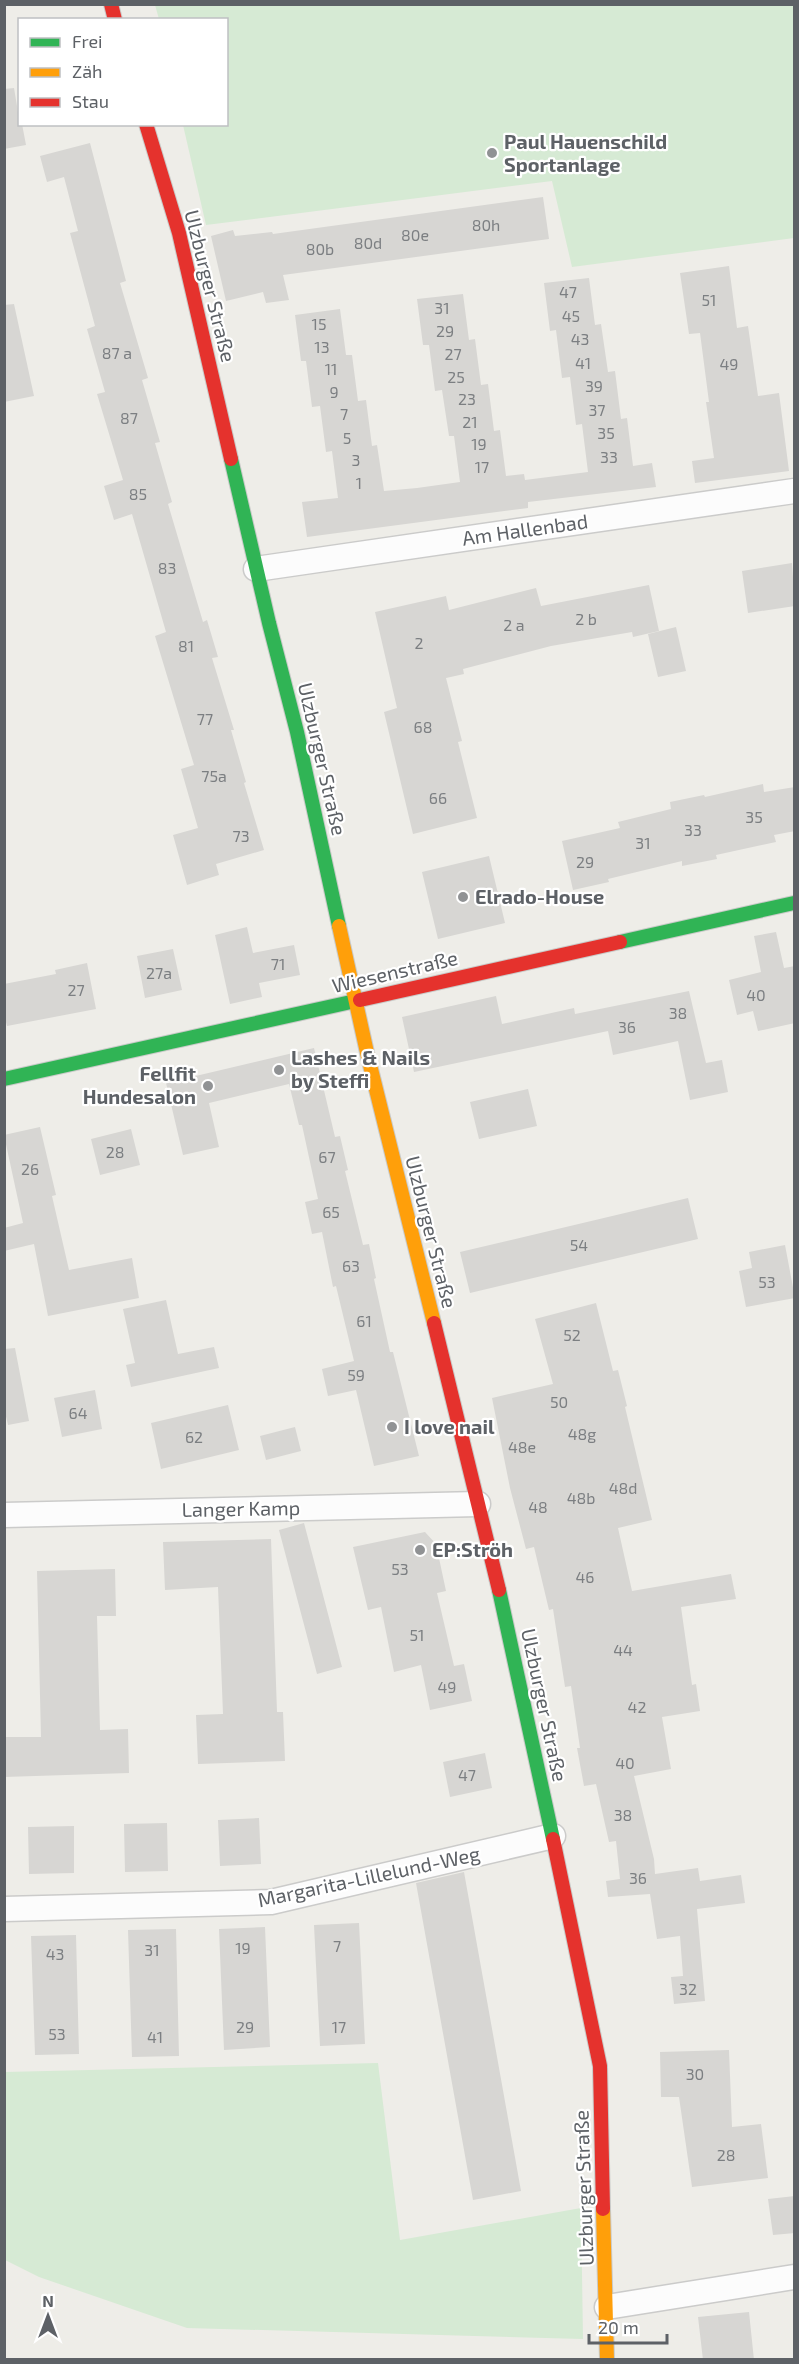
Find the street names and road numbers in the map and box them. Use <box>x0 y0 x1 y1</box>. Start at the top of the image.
street label: Ulzburger Straße <box>180 207 241 364</box>
street label: Am Hallenbad <box>460 508 589 550</box>
street label: Ulzburger Straße <box>294 680 352 837</box>
street label: Wiesenstraße <box>330 945 460 997</box>
street label: Ulzburger Straße <box>401 1153 462 1310</box>
street label: Langer Kamp <box>181 1495 301 1521</box>
street label: Ulzburger Straße <box>517 1626 573 1784</box>
street label: Margarita-Lillelund-Weg <box>255 1841 482 1911</box>
street label: Ulzburger Straße <box>568 2110 598 2266</box>

